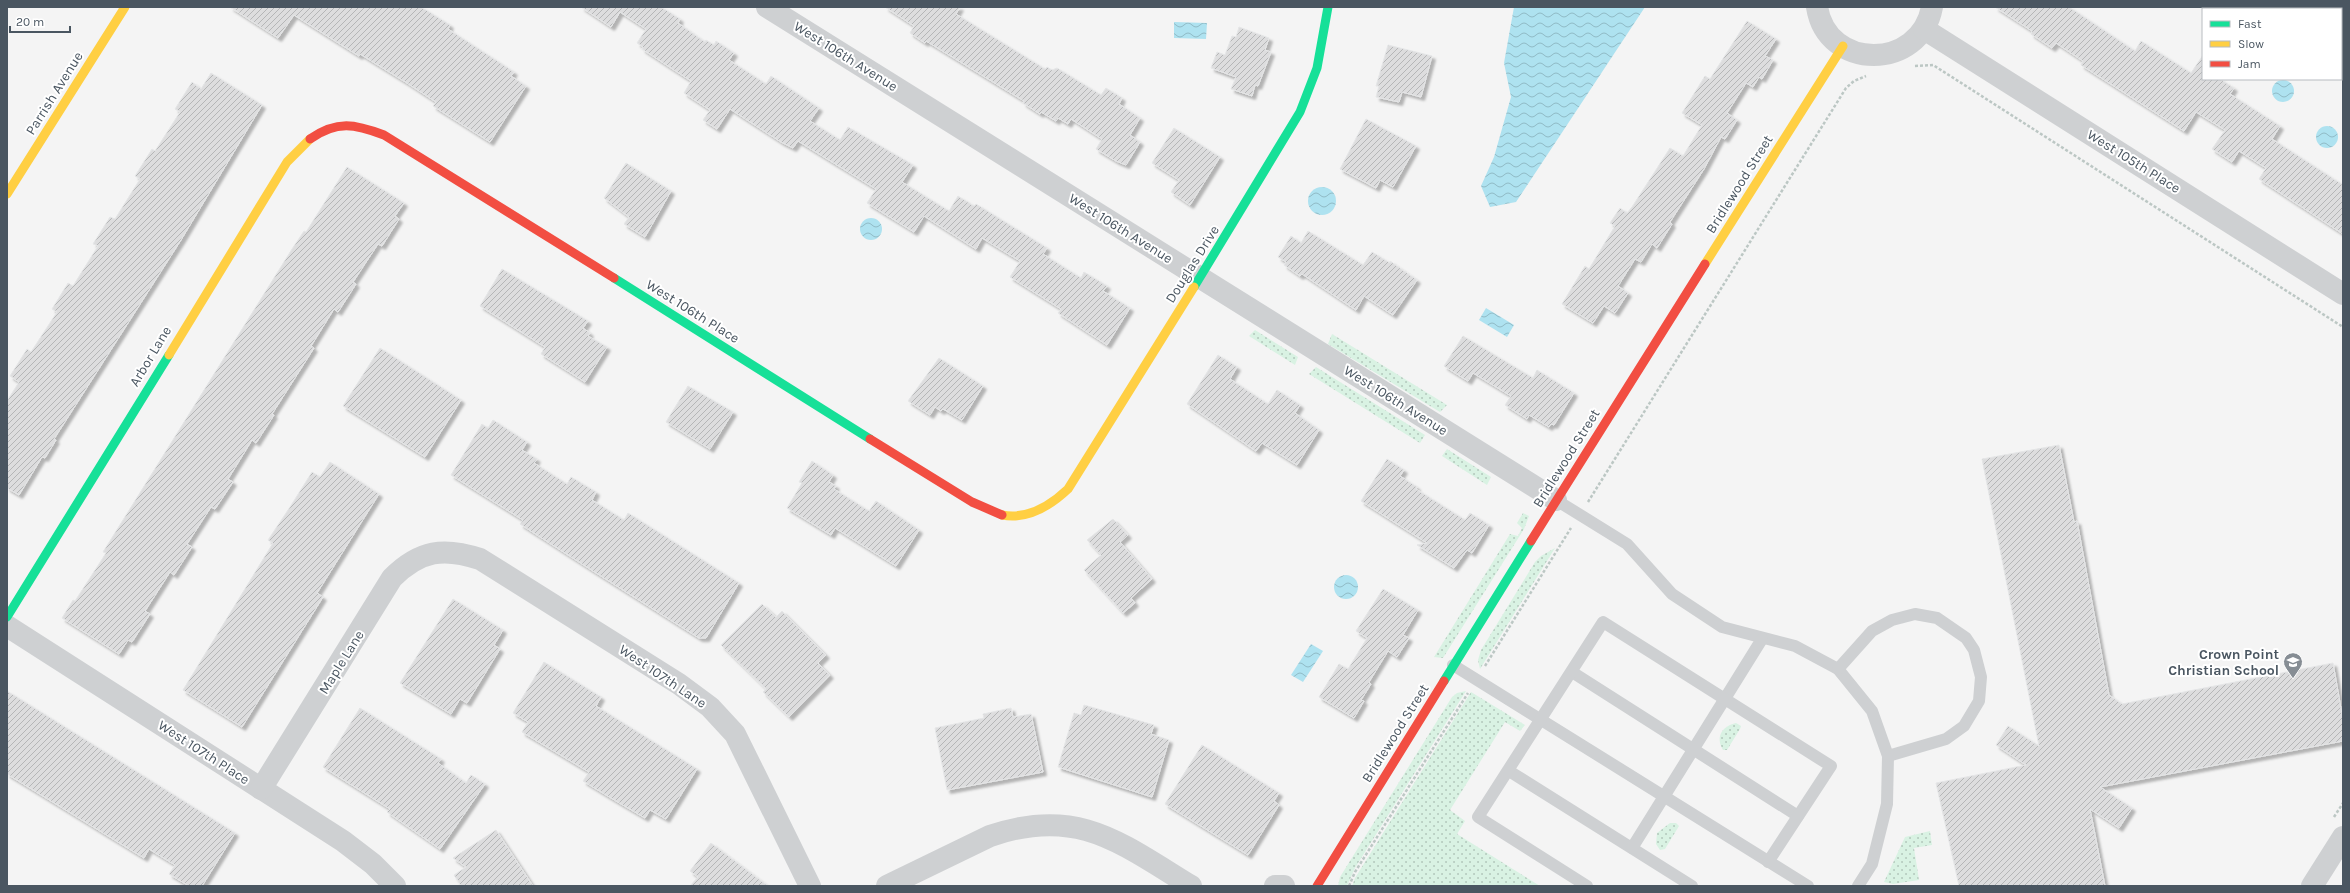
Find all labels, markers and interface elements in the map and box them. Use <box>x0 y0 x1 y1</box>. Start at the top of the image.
scale bar <box>10 8 70 34</box>
legend <box>2202 8 2342 80</box>
text: 20 m <box>16 15 44 29</box>
text: Fast <box>2238 17 2262 31</box>
street label: West 106th Avenue <box>791 18 901 95</box>
text: Slow <box>2238 37 2264 51</box>
street label: Parrish Avenue <box>22 48 87 138</box>
text: Jam <box>2238 57 2261 71</box>
street label: West 105th Place <box>2084 126 2184 197</box>
street label: Bridlewood Street <box>1702 132 1777 237</box>
street label: West 106th Avenue <box>1066 190 1176 267</box>
street label: Douglas Drive <box>1162 222 1223 306</box>
street label: West 106th Place <box>643 276 743 347</box>
street label: Arbor Lane <box>126 323 175 389</box>
street label: West 106th Avenue <box>1341 362 1451 439</box>
street label: Bridlewood Street <box>1529 406 1604 511</box>
street label: Maple Lane <box>315 627 368 697</box>
street label: West 107th Lane <box>616 641 710 712</box>
place label: Crown Point Christian School <box>2168 646 2279 679</box>
school or university icon: Crown Point Christian School <box>2282 651 2304 679</box>
street label: Bridlewood Street <box>1358 681 1433 786</box>
street label: West 107th Place <box>155 717 253 788</box>

